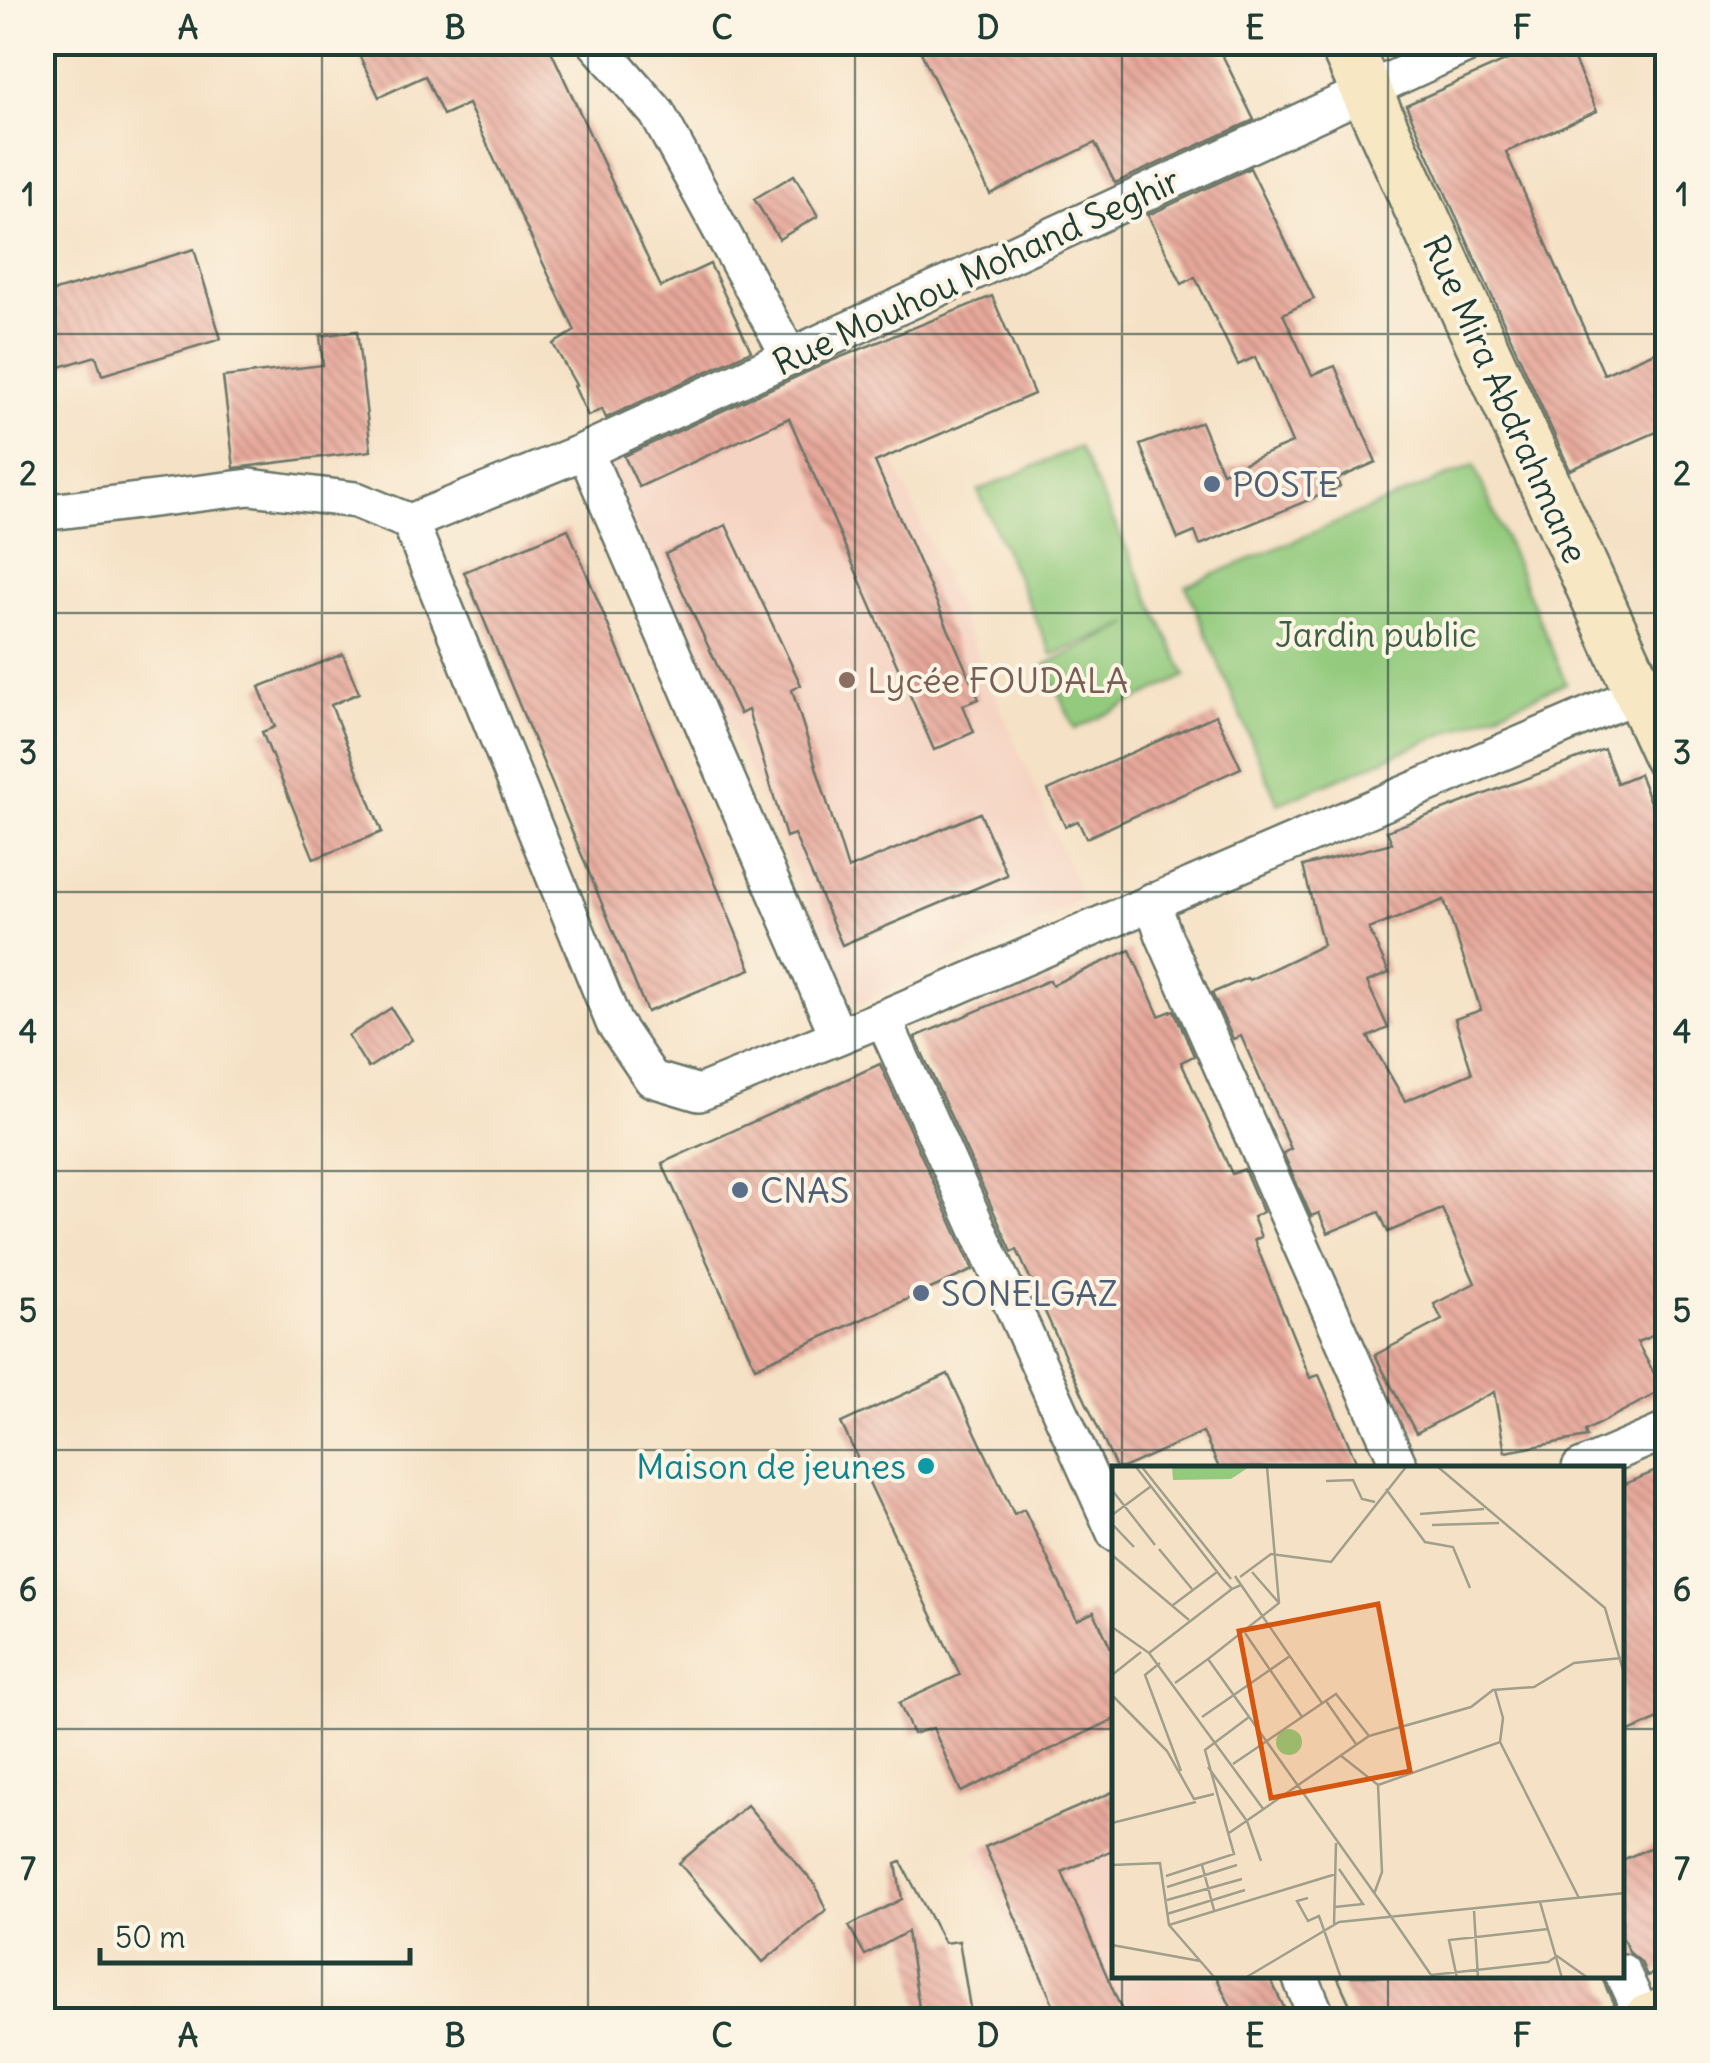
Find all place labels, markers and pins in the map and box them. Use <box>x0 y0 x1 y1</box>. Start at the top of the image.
place label: POSTE <box>1232 462 1338 506</box>
marker: POSTE <box>1201 473 1223 495</box>
place label: Lycée FOUDALA <box>867 658 1128 702</box>
marker: Lycée FOUDALA <box>836 669 858 691</box>
place label: CNAS <box>760 1168 849 1212</box>
marker: CNAS <box>729 1179 751 1201</box>
place label: SONELGAZ <box>941 1271 1118 1315</box>
marker: SONELGAZ <box>910 1282 932 1304</box>
place label: Maison de jeunes <box>636 1444 906 1488</box>
marker: Maison de jeunes <box>915 1455 937 1477</box>

